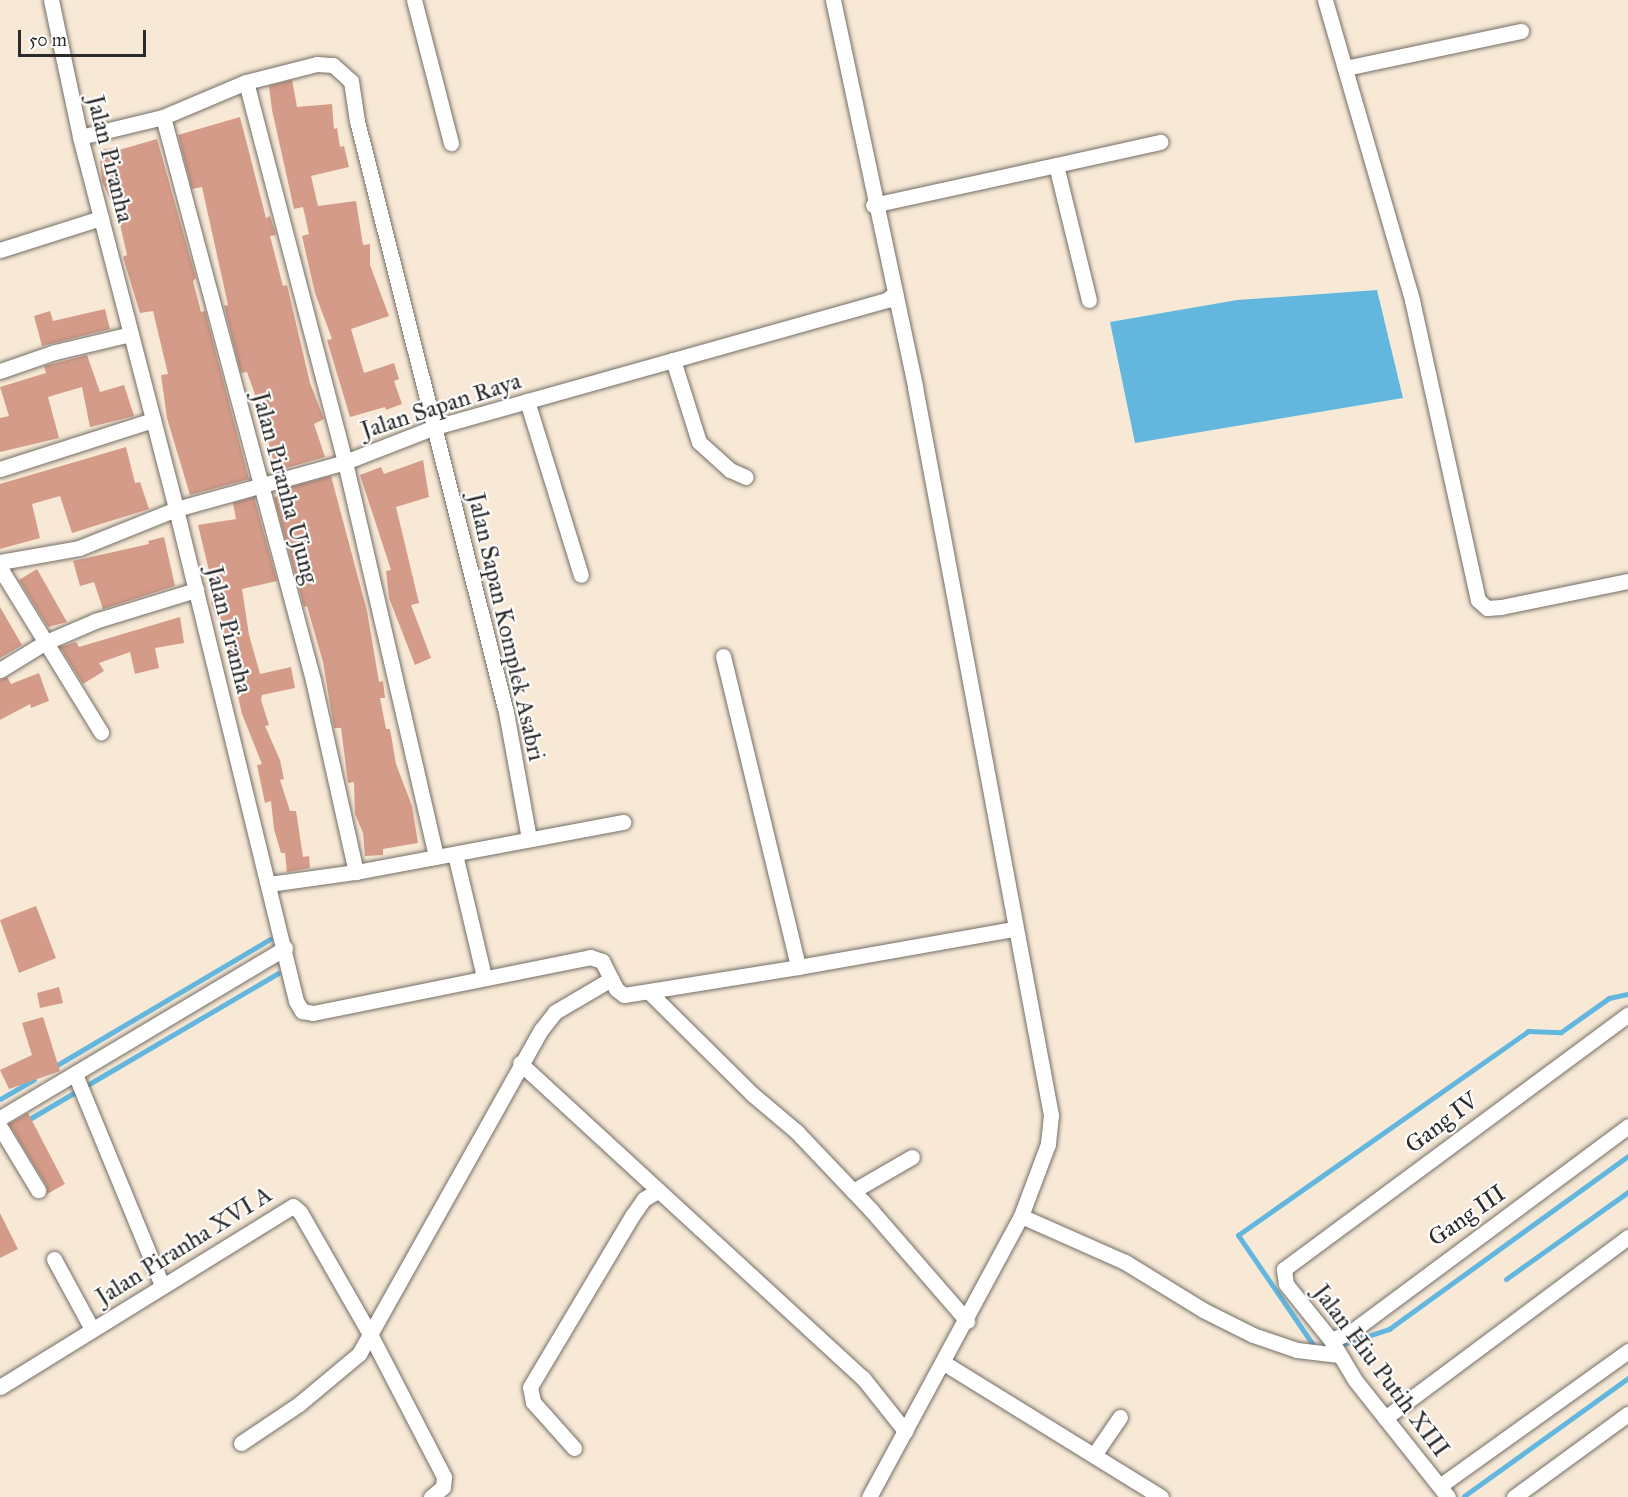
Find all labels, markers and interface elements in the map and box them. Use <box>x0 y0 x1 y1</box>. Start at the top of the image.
scale bar <box>21 18 148 56</box>
text: 50 m <box>29 29 67 51</box>
street label: Jalan Piranha <box>80 92 140 226</box>
street label: Jalan Sapan Raya <box>357 367 525 445</box>
street label: Jalan Piranha Ujung <box>246 389 324 587</box>
street label: Jalan Sapan Komplek Asabri <box>461 490 551 764</box>
street label: Jalan Piranha <box>199 563 259 697</box>
street label: Gang IV <box>1400 1086 1484 1160</box>
street label: Gang III <box>1423 1179 1511 1253</box>
street label: Jalan Piranha XVI A <box>91 1180 277 1312</box>
street label: Jalan Hiu Putih XIII <box>1307 1279 1455 1463</box>

